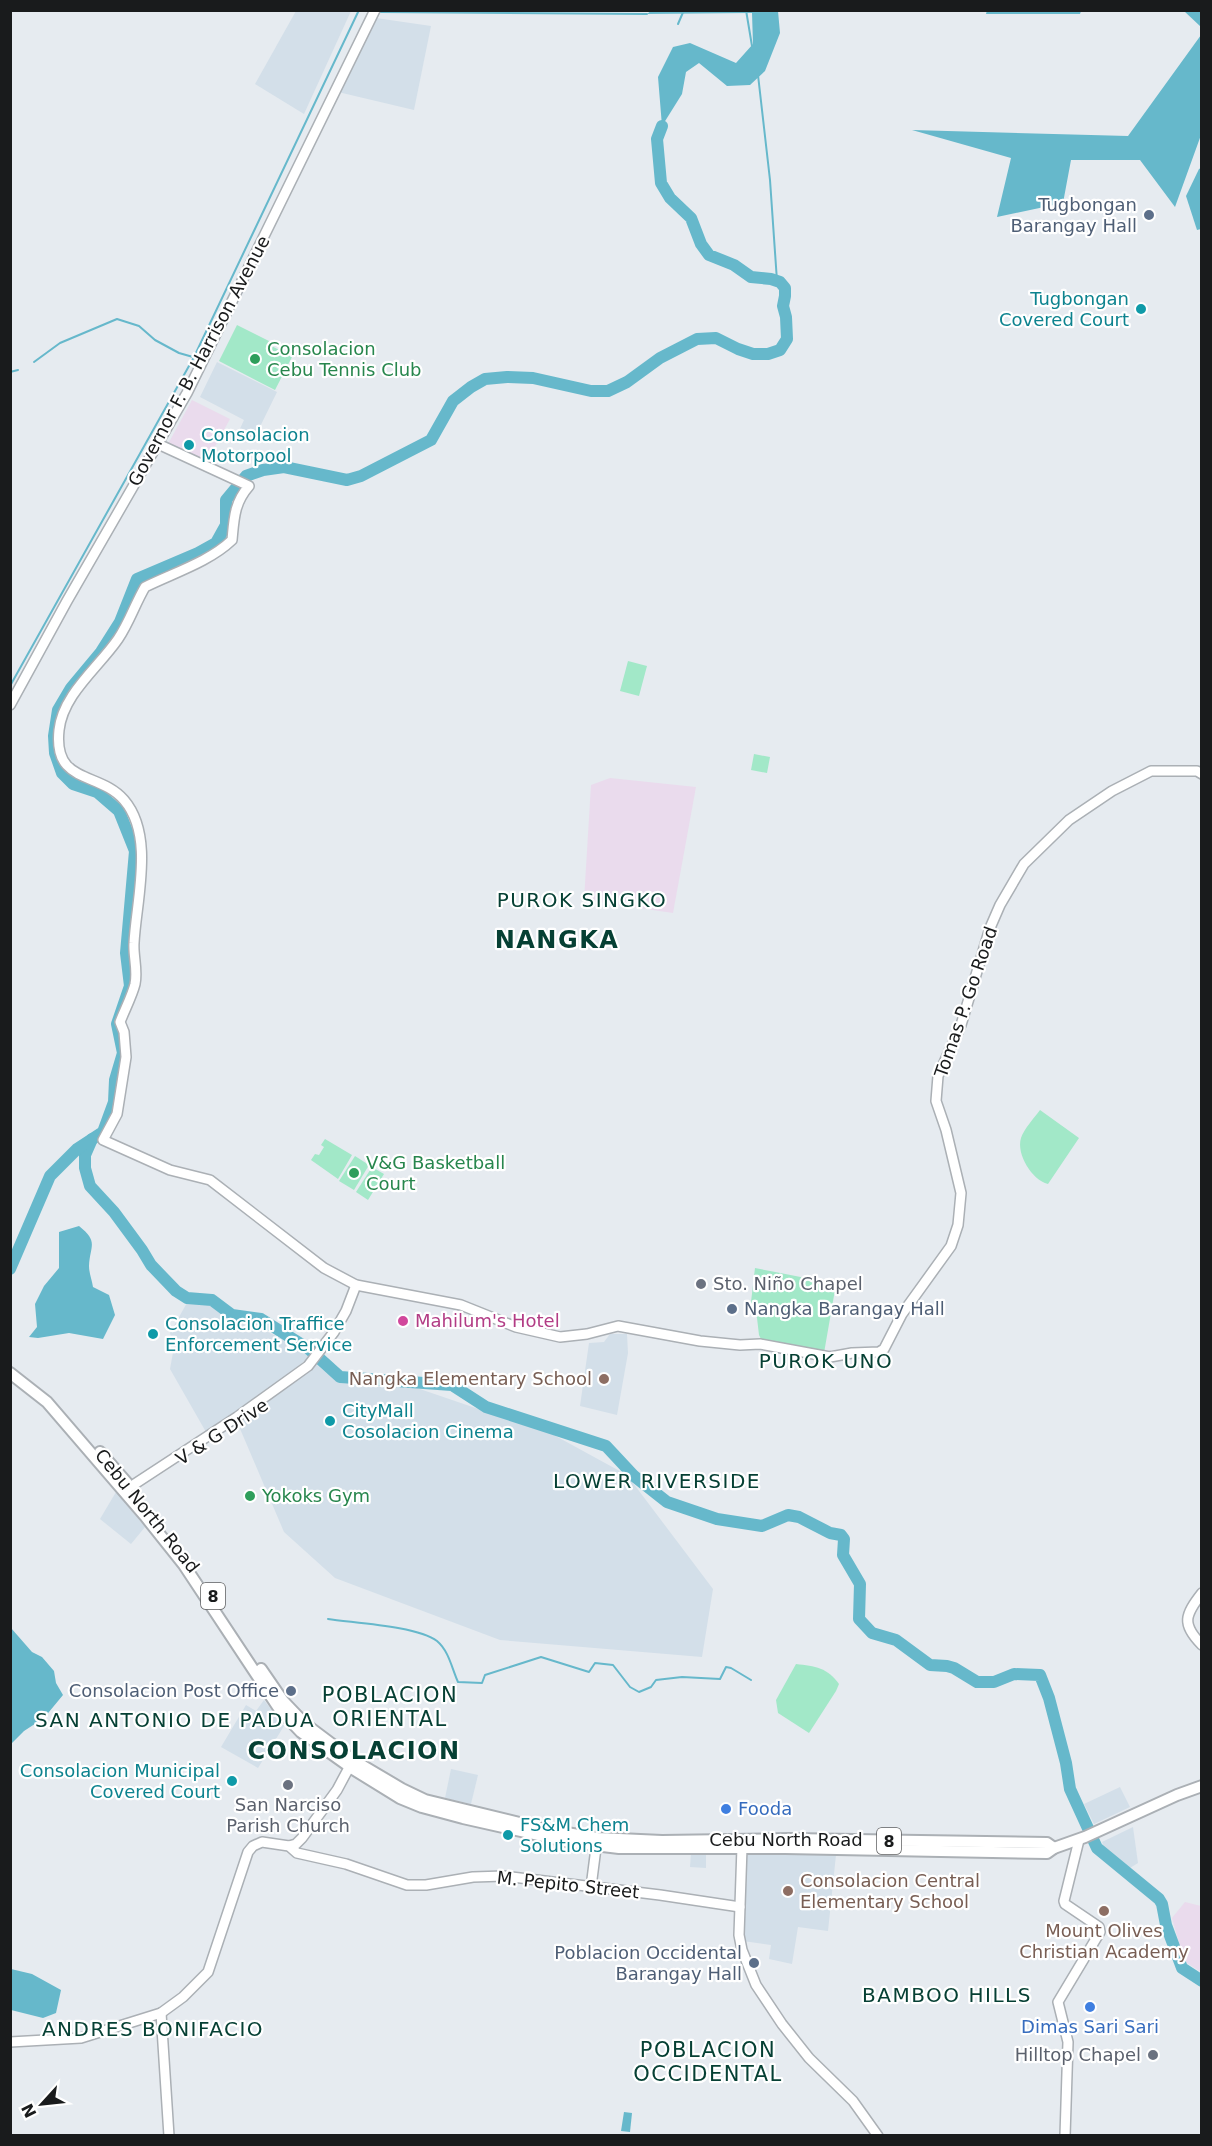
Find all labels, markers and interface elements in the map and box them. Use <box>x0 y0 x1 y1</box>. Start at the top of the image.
place label: Tugbongan Barangay Hall <box>1010 194 1137 236</box>
marker: Tugbongan Barangay Hall <box>1142 208 1156 222</box>
street label: Governor F. B. Harrison Avenue <box>123 232 274 490</box>
place label: Tugbongan Covered Court <box>999 288 1129 330</box>
marker: Tugbongan Covered Court <box>1134 302 1148 316</box>
place label: Consolacion Cebu Tennis Club <box>267 338 422 380</box>
marker: Consolacion Cebu Tennis Club <box>248 352 262 366</box>
place label: Consolacion Motorpool <box>201 424 310 466</box>
marker: Consolacion Motorpool <box>182 438 196 452</box>
district label: PUROK SINGKO <box>497 888 667 912</box>
street label: Tomas P. Go Road <box>930 924 1001 1081</box>
district label: NANGKA <box>495 926 619 954</box>
place label: V&G Basketball Court <box>366 1152 505 1194</box>
marker: V&G Basketball Court <box>347 1166 361 1180</box>
place label: Sto. Niño Chapel <box>713 1273 863 1294</box>
marker: Sto. Niño Chapel <box>694 1277 708 1291</box>
place label: Nangka Barangay Hall <box>744 1298 945 1319</box>
marker: Nangka Barangay Hall <box>725 1302 739 1316</box>
place label: Mahilum's Hotel <box>415 1310 560 1331</box>
place label: Consolacion Traffice Enforcement Service <box>165 1313 352 1355</box>
marker: Mahilum's Hotel <box>396 1314 410 1328</box>
marker: Consolacion Traffice Enforcement Service <box>146 1327 160 1341</box>
district label: PUROK UNO <box>759 1349 893 1373</box>
place label: Nangka Elementary School <box>349 1368 592 1389</box>
marker: Nangka Elementary School <box>597 1372 611 1386</box>
street label: V & G Drive <box>172 1394 272 1469</box>
place label: CityMall Cosolacion Cinema <box>342 1400 514 1442</box>
marker: CityMall Cosolacion Cinema <box>323 1414 337 1428</box>
street label: Cebu North Road <box>91 1444 204 1577</box>
district label: LOWER RIVERSIDE <box>553 1469 761 1493</box>
place label: Yokoks Gym <box>261 1485 370 1506</box>
marker: Yokoks Gym <box>243 1489 257 1503</box>
road number: 8 <box>201 1583 225 1609</box>
place label: Consolacion Post Office <box>69 1680 279 1701</box>
district label: POBLACION ORIENTAL <box>322 1683 458 1731</box>
marker: Consolacion Post Office <box>284 1684 298 1698</box>
district label: SAN ANTONIO DE PADUA <box>35 1708 315 1732</box>
district label: CONSOLACION <box>247 1737 461 1765</box>
place label: Consolacion Municipal Covered Court <box>20 1760 220 1802</box>
marker: Consolacion Municipal Covered Court <box>225 1774 239 1788</box>
marker: San Narciso Parish Church <box>281 1778 295 1792</box>
place label: San Narciso Parish Church <box>226 1794 350 1836</box>
place label: Fooda <box>738 1798 792 1819</box>
marker: Fooda <box>719 1802 733 1816</box>
place label: FS&M Chem Solutions <box>520 1814 629 1856</box>
marker: FS&M Chem Solutions <box>501 1828 515 1842</box>
road number: 8 <box>877 1828 901 1854</box>
street label: Cebu North Road <box>709 1829 863 1850</box>
street label: M. Pepito Street <box>496 1867 640 1902</box>
place label: Consolacion Central Elementary School <box>800 1870 980 1912</box>
marker: Consolacion Central Elementary School <box>781 1884 795 1898</box>
marker: Mount Olives Christian Academy <box>1097 1904 1111 1918</box>
place label: Mount Olives Christian Academy <box>1019 1920 1189 1962</box>
place label: Poblacion Occidental Barangay Hall <box>554 1942 742 1984</box>
marker: Poblacion Occidental Barangay Hall <box>747 1956 761 1970</box>
district label: BAMBOO HILLS <box>862 1983 1032 2007</box>
marker: Dimas Sari Sari <box>1083 2000 1097 2014</box>
place label: Dimas Sari Sari <box>1021 2016 1159 2037</box>
district label: ANDRES BONIFACIO <box>42 2017 264 2041</box>
district label: POBLACION OCCIDENTAL <box>633 2038 783 2086</box>
place label: Hilltop Chapel <box>1015 2044 1141 2065</box>
marker: Hilltop Chapel <box>1146 2048 1160 2062</box>
north arrow <box>12 2074 72 2134</box>
text: N <box>18 2100 41 2121</box>

